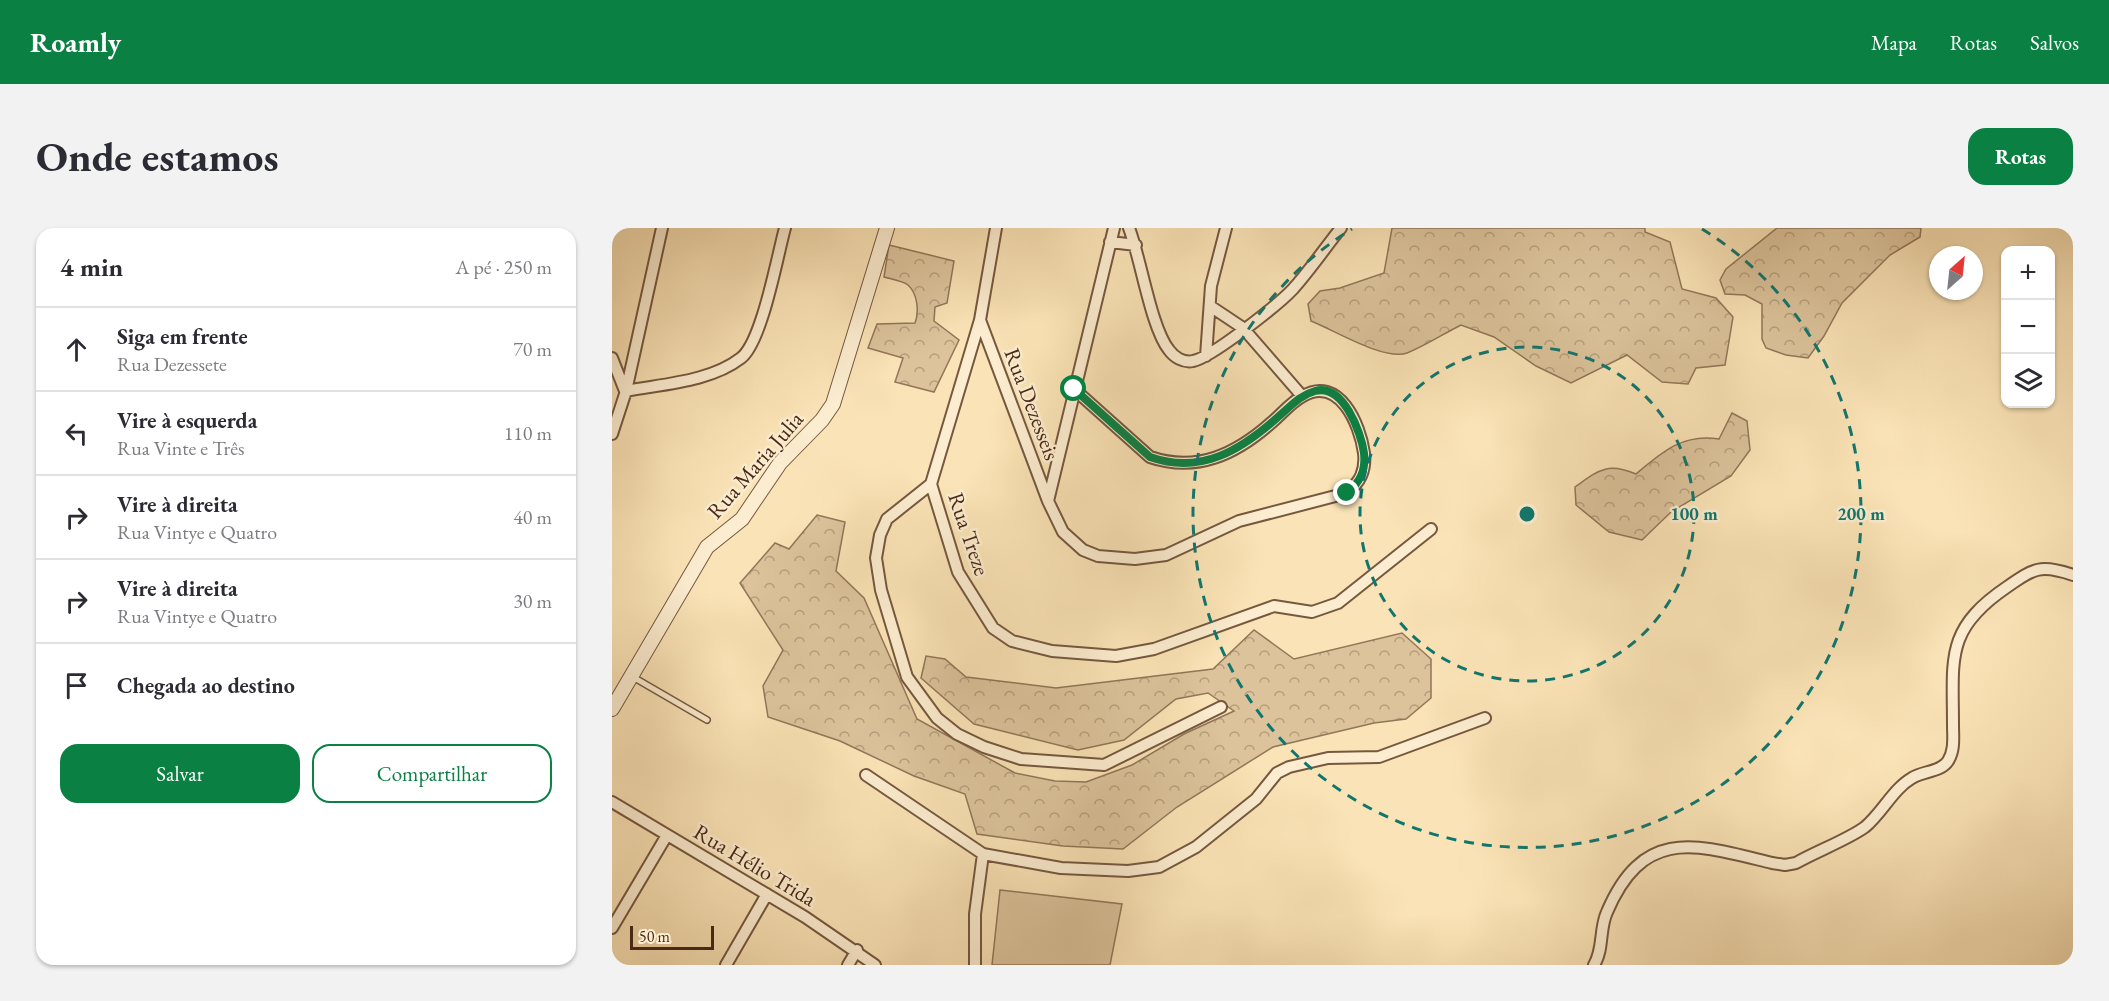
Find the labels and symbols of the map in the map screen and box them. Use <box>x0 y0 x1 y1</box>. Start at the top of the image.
north arrow <box>1929 246 1983 300</box>
street label: Rua Dezesseis <box>997 344 1067 464</box>
route start <box>1060 375 1086 401</box>
street label: Rua Maria Julia <box>700 405 810 525</box>
route end <box>1333 479 1359 505</box>
street label: Rua Treze <box>941 489 997 580</box>
text: 100 m <box>1670 502 1718 525</box>
text: 200 m <box>1837 502 1885 525</box>
centre of rings <box>1517 504 1537 524</box>
street label: Rua Hélio Trida <box>688 817 822 913</box>
scale bar <box>630 923 714 950</box>

